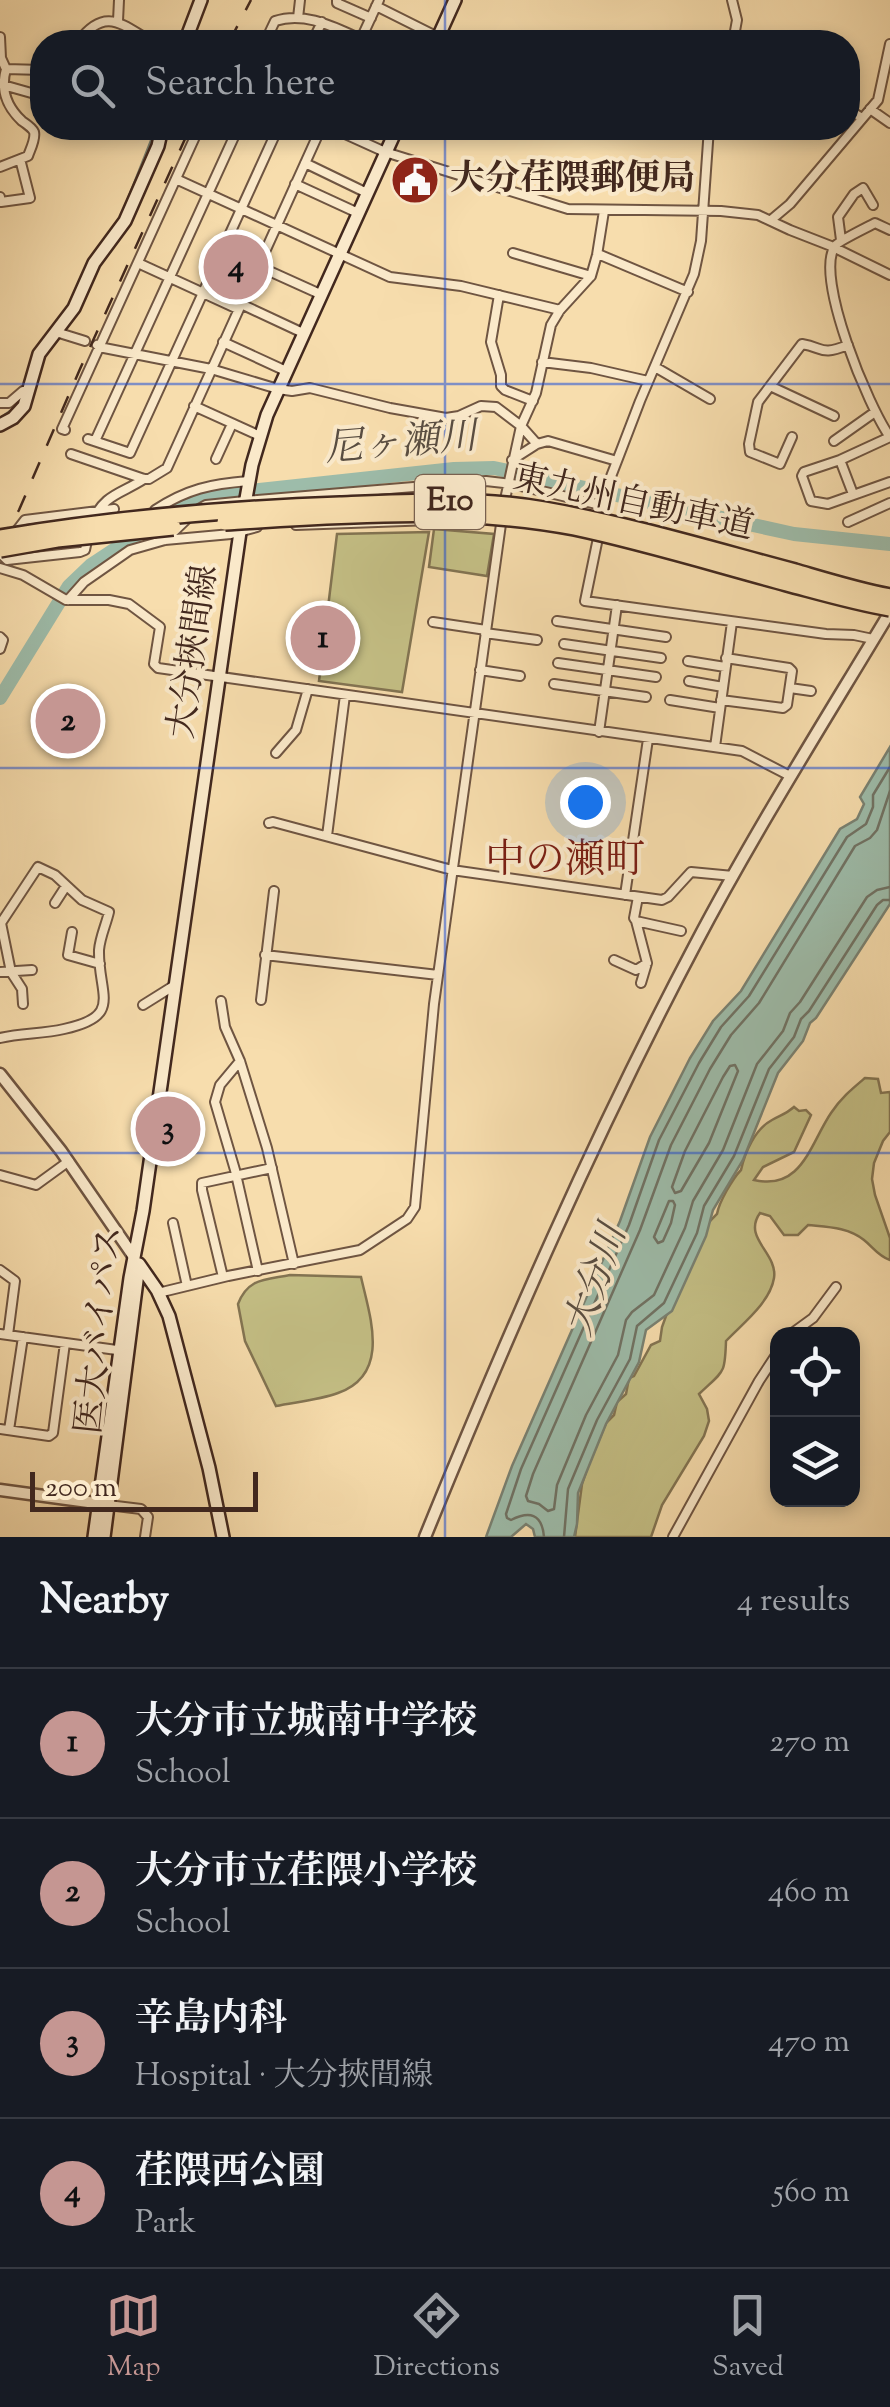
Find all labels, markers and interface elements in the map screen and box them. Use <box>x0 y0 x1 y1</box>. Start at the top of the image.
search box <box>30 30 860 140</box>
icon: search <box>65 58 120 113</box>
text: Search here <box>145 58 336 112</box>
public building icon: 大分荏隈郵便局 <box>389 154 441 206</box>
place label: 大分荏隈郵便局 <box>450 155 695 206</box>
pin: 4 <box>204 230 268 304</box>
water label: 尼ヶ瀬川 <box>323 411 483 479</box>
street label: 東九州自動車道 <box>508 454 758 554</box>
road number: E10 <box>415 475 485 529</box>
street label: 大分挾間線 <box>158 562 232 742</box>
pin: 1 <box>290 600 356 676</box>
pin: 2 <box>36 684 100 758</box>
your location <box>560 777 611 828</box>
district label: 中の瀬町 <box>485 834 645 891</box>
pin: 3 <box>136 1092 200 1166</box>
water label: 大分川 <box>554 1215 643 1344</box>
street label: 医大バイパス <box>65 1223 137 1437</box>
map controls <box>770 1327 860 1507</box>
button: locate <box>770 1327 860 1417</box>
button: layers <box>770 1417 860 1507</box>
scale bar <box>30 1467 258 1512</box>
text: 200 m <box>45 1469 117 1509</box>
text: Nearby <box>40 1572 169 1632</box>
text: 4 results <box>737 1579 850 1625</box>
text: 大分市立城南中学校 <box>135 1697 477 1751</box>
text: 1 <box>67 1720 78 1766</box>
text: 270 m <box>769 1720 850 1766</box>
text: School <box>135 1751 231 1797</box>
text: 大分市立荏隈小学校 <box>135 1847 477 1901</box>
text: 2 <box>65 1870 80 1916</box>
text: 460 m <box>768 1870 850 1916</box>
text: School <box>135 1901 231 1947</box>
text: 辛島内科 <box>135 1994 287 2048</box>
text: 3 <box>66 2020 79 2066</box>
text: 470 m <box>768 2020 850 2066</box>
text: Hospital · 大分挾間線 <box>135 2054 433 2100</box>
text: 荏隈西公園 <box>135 2147 325 2201</box>
text: 4 <box>64 2170 81 2216</box>
text: 560 m <box>773 2170 850 2216</box>
text: Park <box>135 2201 196 2247</box>
tab: Map <box>106 2288 161 2388</box>
tab: Directions <box>373 2288 500 2388</box>
tab: Saved <box>712 2288 784 2388</box>

